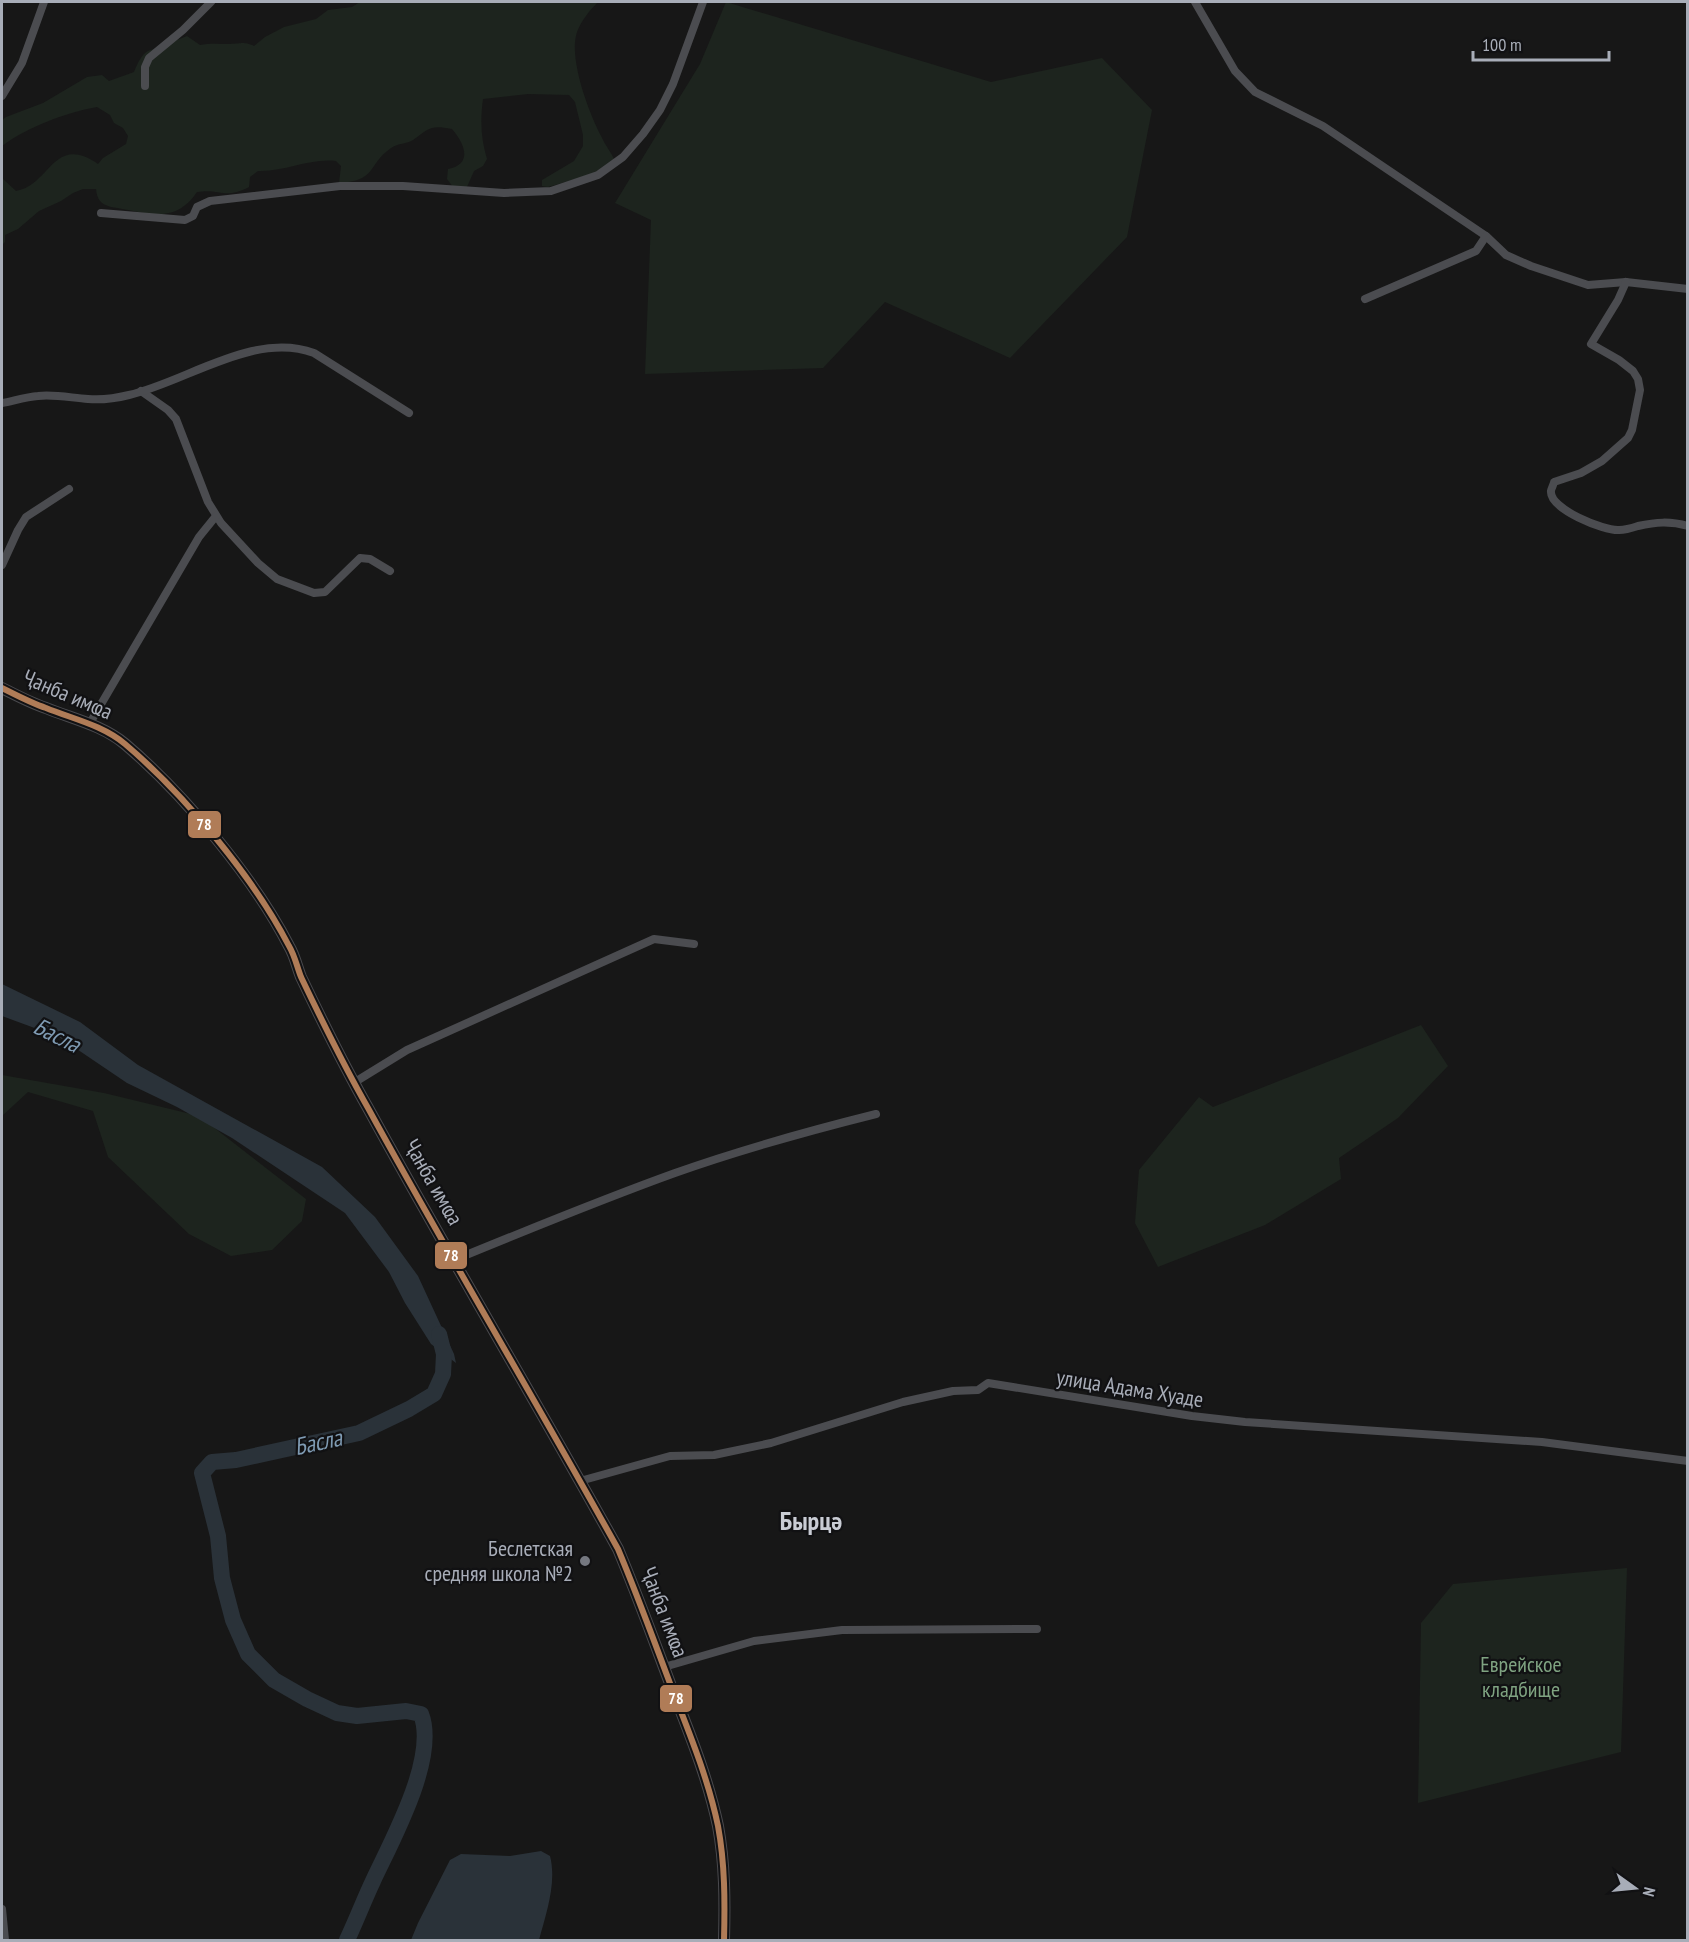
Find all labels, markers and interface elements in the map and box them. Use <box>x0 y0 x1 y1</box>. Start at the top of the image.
scale bar <box>1473 24 1610 62</box>
text: 100 m <box>1482 33 1522 56</box>
street label: Ҷанба имҩа <box>19 663 117 725</box>
line badge: 78 <box>187 810 222 839</box>
text: 78 <box>196 814 212 834</box>
water label: Басла <box>29 1011 87 1060</box>
street label: Ҷанба имҩа <box>398 1134 470 1230</box>
line badge: 78 <box>434 1241 468 1270</box>
text: 78 <box>443 1245 459 1265</box>
street label: улица Адама Хуаде <box>1055 1363 1205 1413</box>
water label: Басла <box>291 1422 346 1462</box>
district label: Бырцә <box>780 1504 842 1537</box>
place label: Беслетская средняя школа №2 <box>425 1534 573 1587</box>
marker: Беслетская средняя школа №2 <box>578 1554 592 1568</box>
street label: Ҷанба имҩа <box>635 1563 695 1661</box>
park label: Еврейское кладбище <box>1480 1650 1562 1703</box>
line badge: 78 <box>659 1684 693 1713</box>
text: 78 <box>668 1688 684 1708</box>
north arrow <box>1605 1858 1665 1918</box>
text: N <box>1639 1885 1660 1899</box>

